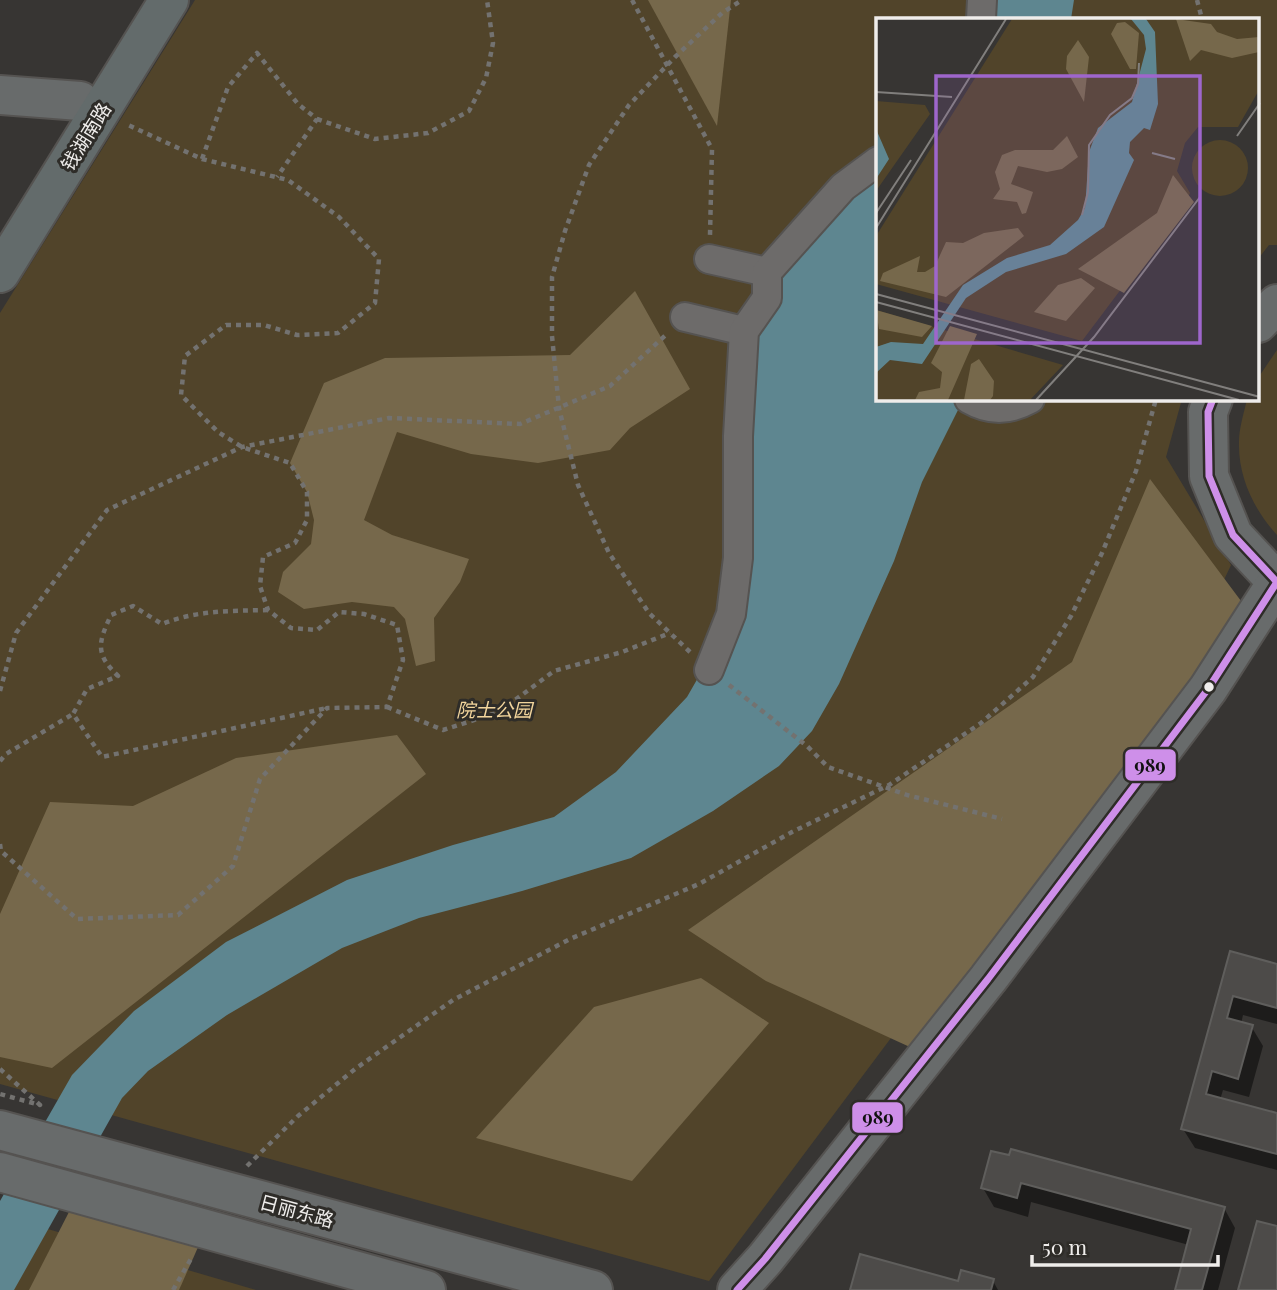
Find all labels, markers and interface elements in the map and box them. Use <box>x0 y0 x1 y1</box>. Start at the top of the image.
inset map <box>876 18 1260 401</box>
street label: 钱湖南路 <box>54 97 116 175</box>
unlabelled marker <box>1202 680 1216 694</box>
park label: 院士公园 <box>456 696 535 722</box>
line badge: 989 <box>1124 748 1177 782</box>
text: 989 <box>1134 751 1166 777</box>
line badge: 989 <box>851 1101 904 1134</box>
text: 989 <box>862 1103 894 1129</box>
street label: 日丽东路 <box>257 1188 337 1232</box>
scale bar <box>1032 1224 1218 1268</box>
text: 50 m <box>1042 1232 1088 1260</box>

